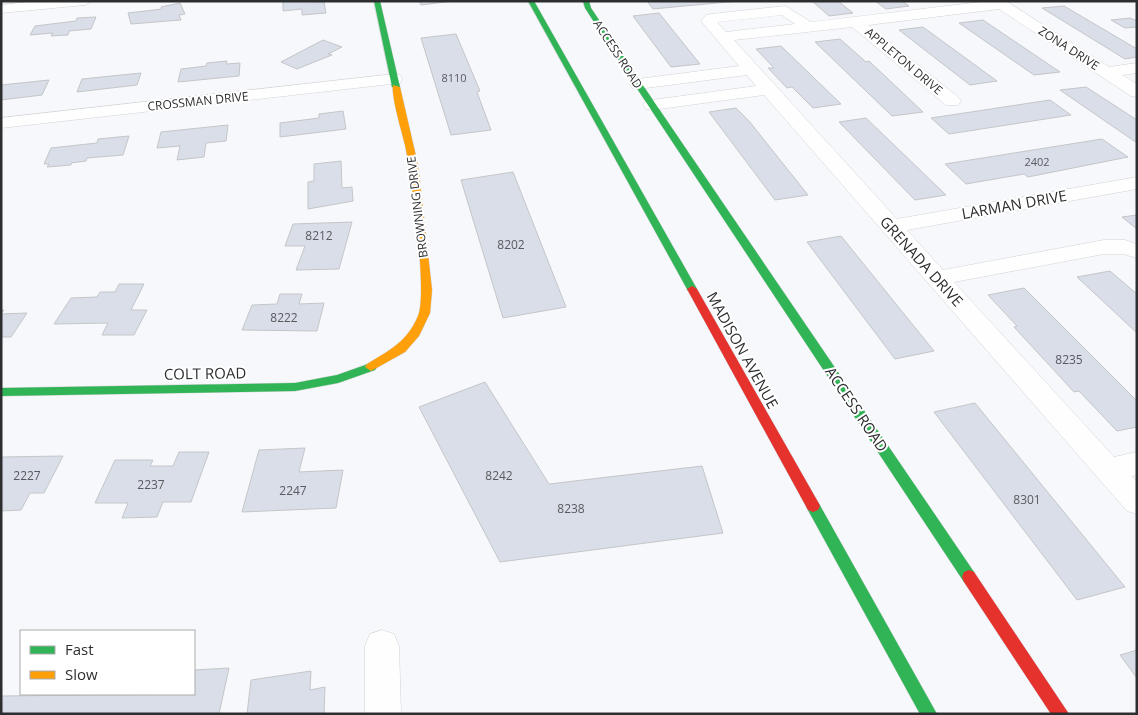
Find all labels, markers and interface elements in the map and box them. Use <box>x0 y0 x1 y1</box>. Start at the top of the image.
street label: ACCESS ROAD <box>589 16 647 92</box>
street label: ZONA DRIVE <box>1035 22 1103 74</box>
street label: APPLETON DRIVE <box>862 24 946 98</box>
house number: 8110 <box>441 70 467 85</box>
street label: CROSSMAN DRIVE <box>147 87 249 115</box>
house number: 2402 <box>1024 154 1050 169</box>
street label: BROWNING DRIVE <box>402 155 432 259</box>
street label: LARMAN DRIVE <box>960 185 1068 223</box>
street label: GRENADA DRIVE <box>876 212 968 310</box>
house number: 8212 <box>305 227 333 244</box>
house number: 8202 <box>497 236 525 253</box>
street label: MADISON AVENUE <box>703 288 783 412</box>
house number: 8222 <box>270 309 298 326</box>
house number: 8235 <box>1055 351 1083 368</box>
street label: COLT ROAD <box>164 362 246 384</box>
street label: ACCESS ROAD <box>821 363 893 455</box>
house number: 2227 <box>13 467 41 484</box>
house number: 8242 <box>485 467 513 484</box>
house number: 2237 <box>137 476 165 493</box>
house number: 2247 <box>279 482 307 499</box>
house number: 8301 <box>1013 491 1041 508</box>
house number: 8238 <box>557 500 585 517</box>
legend <box>20 630 195 695</box>
text: Fast <box>65 639 94 659</box>
text: Slow <box>65 664 98 684</box>

